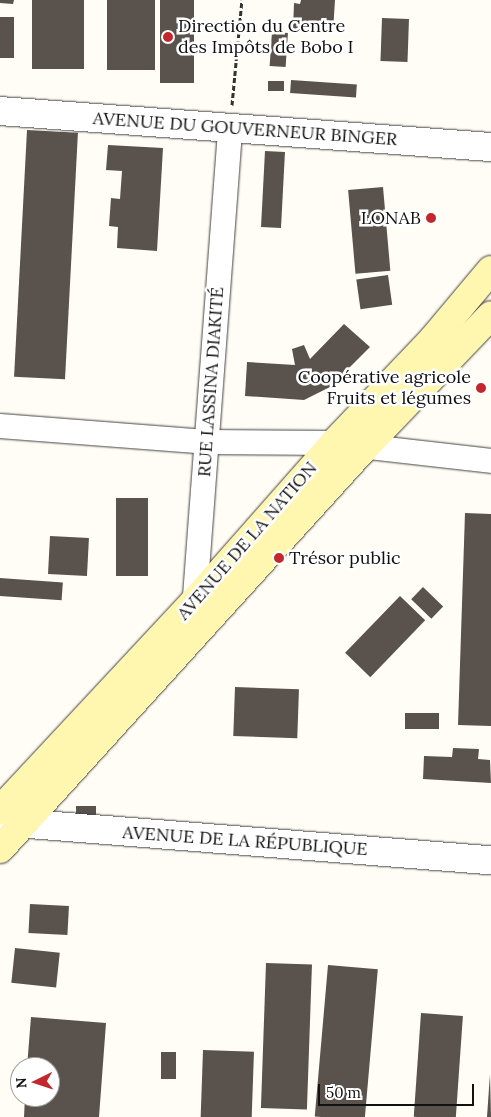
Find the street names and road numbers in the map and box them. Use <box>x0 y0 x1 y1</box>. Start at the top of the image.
street label: AVENUE DU GOUVERNEUR BINGER <box>92 108 398 150</box>
street label: RUE LASSINA DIAKITÉ <box>194 286 228 478</box>
street label: AVENUE DE LA NATION <box>172 458 322 624</box>
street label: AVENUE DE LA RÉPUBLIQUE <box>122 822 368 860</box>

